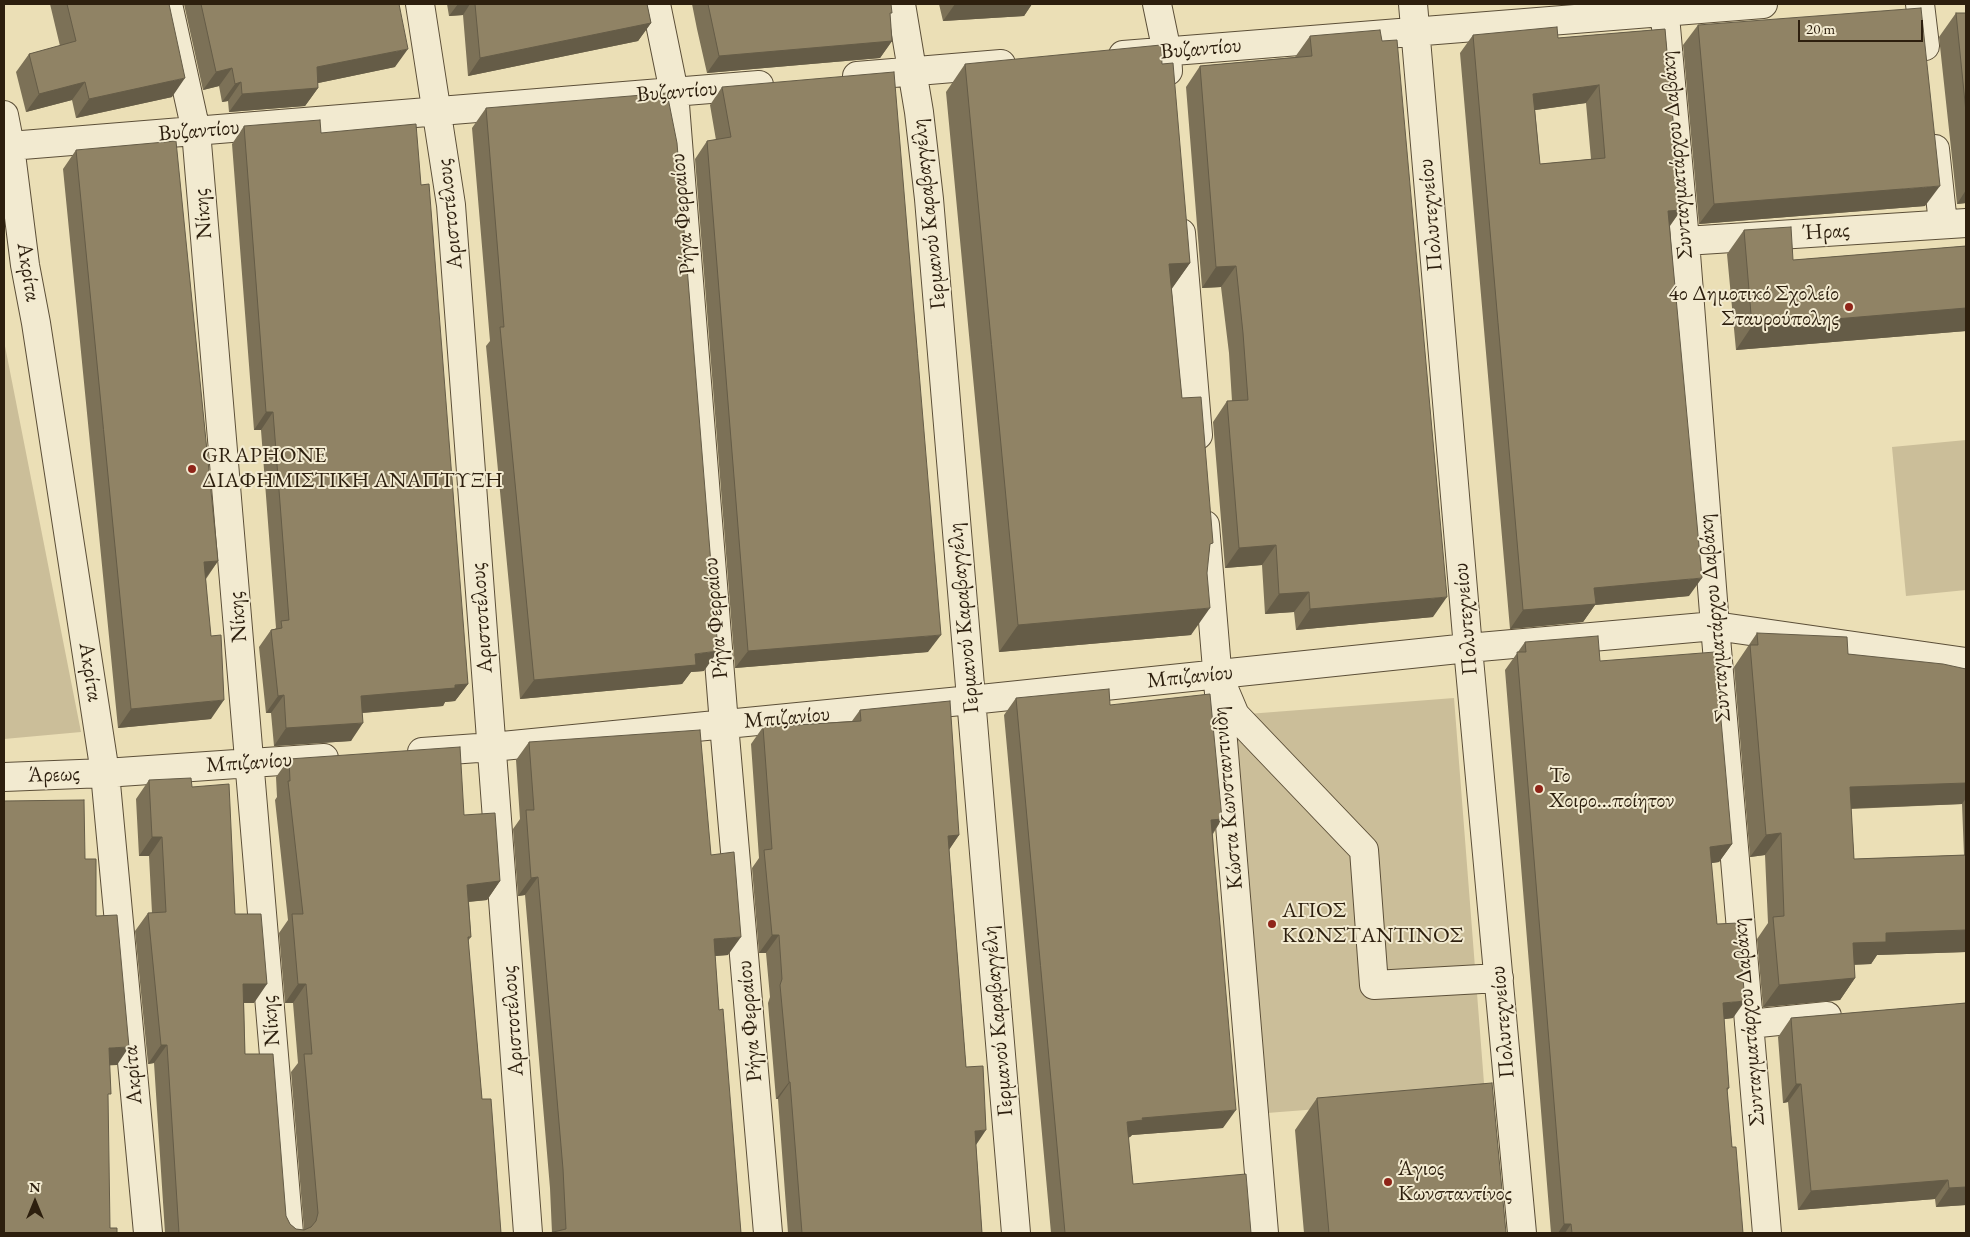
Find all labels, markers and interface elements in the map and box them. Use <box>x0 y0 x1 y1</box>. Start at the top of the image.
scale bar <box>1800 10 1925 42</box>
text: 20 m <box>1806 19 1835 38</box>
street label: Βυζαντίου <box>1159 32 1243 66</box>
street label: Συνταγματάρχου Δαβάκη <box>1655 50 1699 260</box>
street label: Βυζαντίου <box>635 75 719 109</box>
street label: Βυζαντίου <box>157 114 241 148</box>
street label: Γερμανού Καραβαγγέλη <box>906 117 952 311</box>
street label: Ρήγα Φερραίου <box>665 152 701 276</box>
street label: Αριστοτέλους <box>431 158 469 270</box>
street label: Πολυτεχνείου <box>1413 158 1449 272</box>
street label: Νίκης <box>188 188 218 240</box>
street label: Ήρας <box>1801 217 1851 247</box>
street label: Ακρίτα <box>10 241 46 303</box>
place label: 4ο Δημοτικό Σχολείο Σταυρούπολης <box>1668 281 1839 332</box>
marker: 4ο Δημοτικό Σχολείο Σταυρούπολης <box>1843 301 1855 313</box>
place label: GRAPHONE ΔΙΑΦΗΜΙΣΤΙΚΗ ΑΝΑΠΤΥΞΗ <box>202 443 503 494</box>
marker: GRAPHONE ΔΙΑΦΗΜΙΣΤΙΚΗ ΑΝΑΠΤΥΞΗ <box>186 463 198 475</box>
street label: Συνταγματάρχου Δαβάκη <box>1693 513 1737 723</box>
street label: Γερμανού Καραβαγγέλη <box>943 522 985 714</box>
street label: Ρήγα Φερραίου <box>698 556 734 680</box>
street label: Αριστοτέλους <box>465 562 499 674</box>
street label: Πολυτεχνείου <box>1448 562 1484 676</box>
street label: Νίκης <box>223 591 253 643</box>
street label: Ακρίτα <box>72 641 108 703</box>
street label: Μπιζανίου <box>1146 659 1234 695</box>
street label: Μπιζανίου <box>743 701 831 735</box>
street label: Κώστα Κωνσταντινίδη <box>1207 705 1249 891</box>
street label: Μπιζανίου <box>205 747 293 779</box>
street label: Άρεως <box>28 761 80 789</box>
place label: Το Χοιρο...ποίητον <box>1549 763 1674 814</box>
marker: Το Χοιρο...ποίητον <box>1533 783 1545 795</box>
place label: ΑΓΙΟΣ ΚΩΝΣΤΑΝΤΙΝΟΣ <box>1282 898 1463 949</box>
street label: Συνταγματάρχου Δαβάκη <box>1727 917 1771 1127</box>
marker: ΑΓΙΟΣ ΚΩΝΣΤΑΝΤΙΝΟΣ <box>1266 918 1278 930</box>
street label: Γερμανού Καραβαγγέλη <box>977 925 1019 1117</box>
street label: Ρήγα Φερραίου <box>732 959 768 1083</box>
street label: Αριστοτέλους <box>496 965 530 1077</box>
street label: Πολυτεχνείου <box>1485 965 1521 1079</box>
street label: Νίκης <box>256 995 286 1047</box>
street label: Ακρίτα <box>117 1044 149 1106</box>
place label: Άγιος Κωνσταντίνος <box>1398 1156 1512 1208</box>
marker: Άγιος Κωνσταντίνος <box>1382 1176 1394 1188</box>
north arrow <box>10 1177 60 1227</box>
text: N <box>29 1178 41 1196</box>

